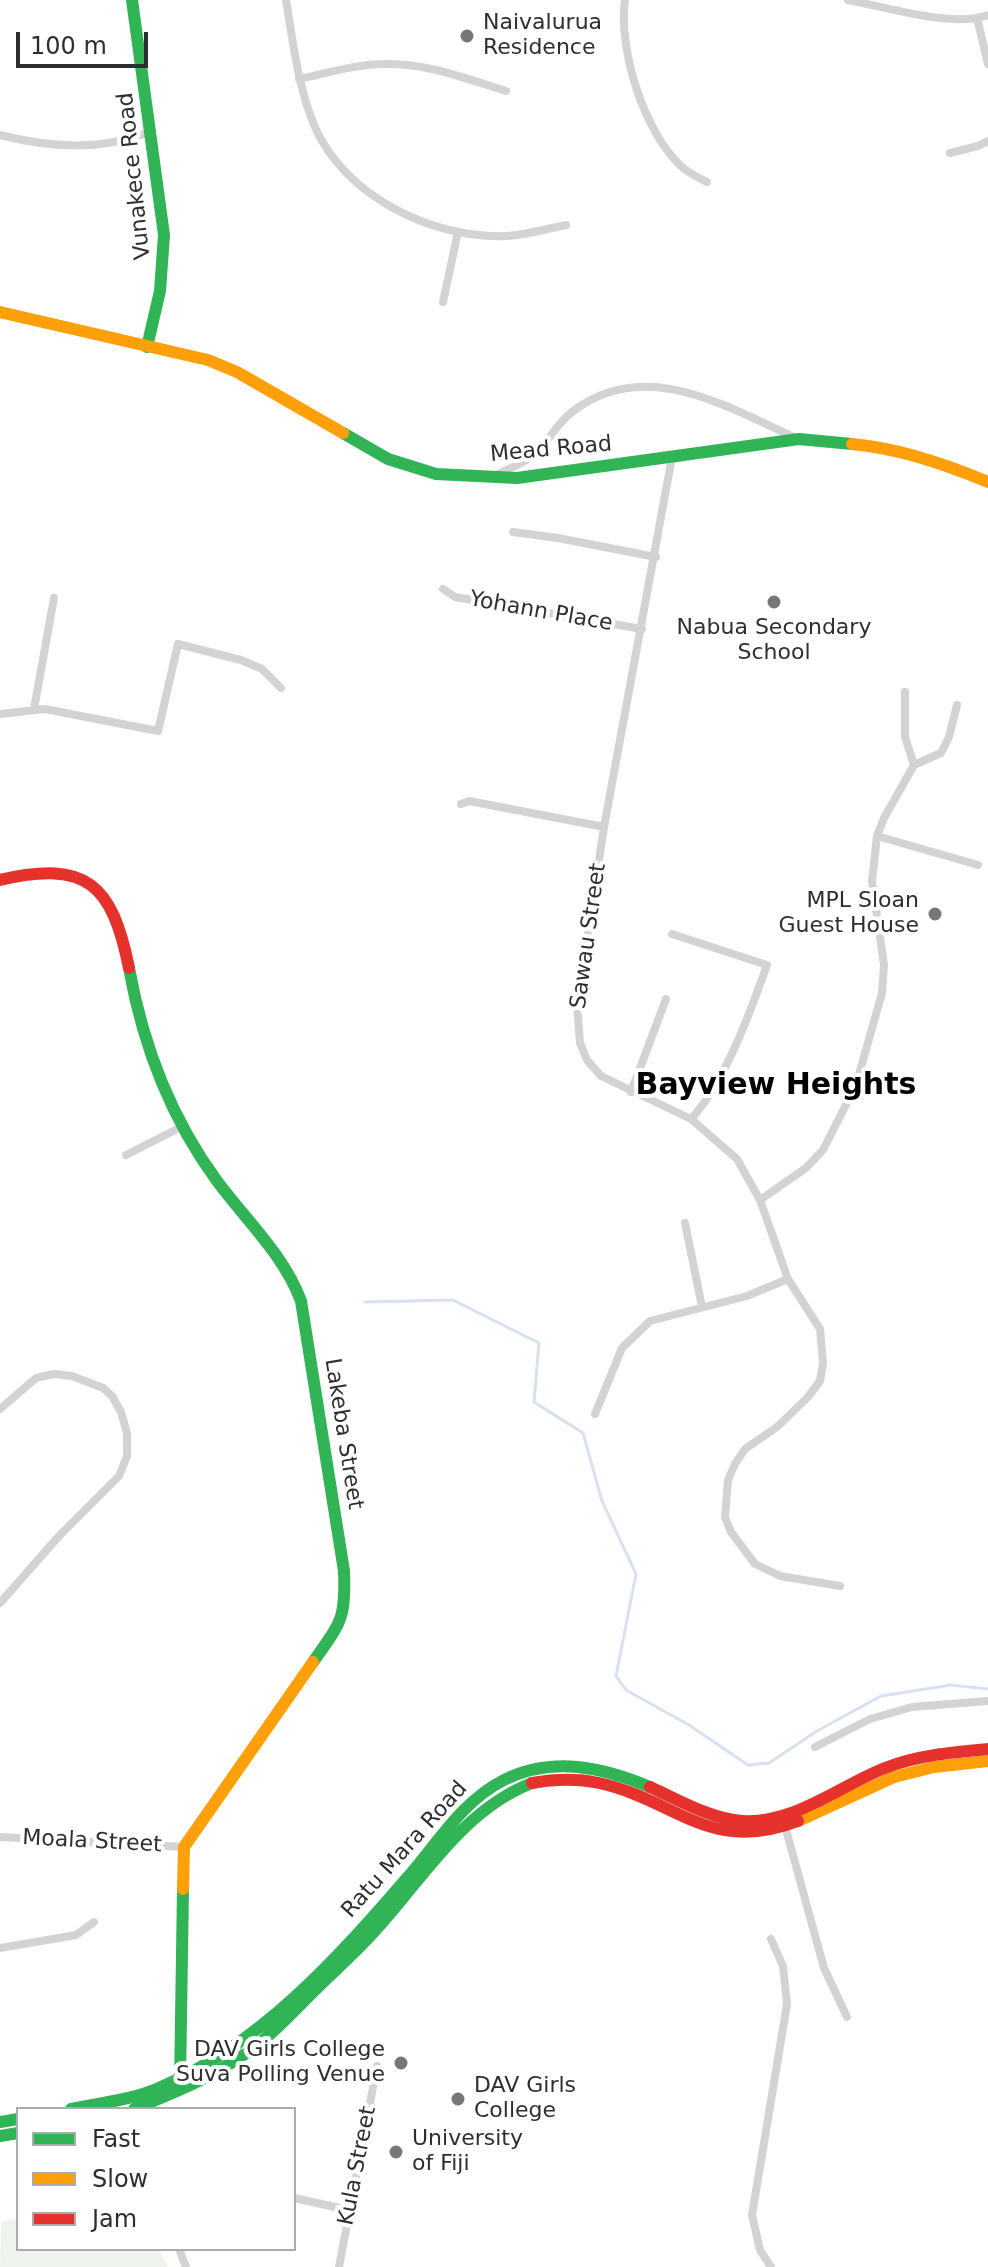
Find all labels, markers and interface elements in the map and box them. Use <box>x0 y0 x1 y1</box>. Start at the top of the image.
place label: Naivalurua Residence <box>483 10 602 62</box>
scale bar <box>20 16 152 66</box>
marker: Naivalurua Residence <box>458 27 476 45</box>
text: 100 m <box>30 32 107 60</box>
street label: Vunakece Road <box>113 91 157 261</box>
street label: Mead Road <box>489 432 613 468</box>
street label: Yohann Place <box>467 586 615 638</box>
marker: Nabua Secondary School <box>765 593 783 611</box>
place label: Nabua Secondary School <box>677 615 871 666</box>
street label: Sawau Street <box>566 862 612 1010</box>
place label: MPL Sloan Guest House <box>778 888 919 940</box>
marker: MPL Sloan Guest House <box>926 905 944 923</box>
district label: Bayview Heights <box>636 1068 916 1104</box>
street label: Lakeba Street <box>318 1357 368 1511</box>
street label: Ratu Mara Road <box>337 1776 473 1924</box>
street label: Moala Street <box>22 1825 162 1859</box>
place label: DAV Girls College Suva Polling Venue <box>176 2037 385 2088</box>
marker: DAV Girls College Suva Polling Venue <box>392 2054 410 2072</box>
place label: DAV Girls College <box>474 2073 576 2124</box>
marker: DAV Girls College <box>449 2090 467 2108</box>
street label: Kula Street <box>334 2104 382 2228</box>
legend <box>16 2107 296 2251</box>
text: Fast <box>92 2125 140 2153</box>
place label: University of Fiji <box>412 2126 523 2178</box>
marker: University of Fiji <box>387 2143 405 2161</box>
text: Slow <box>92 2165 148 2193</box>
text: Jam <box>92 2205 137 2233</box>

